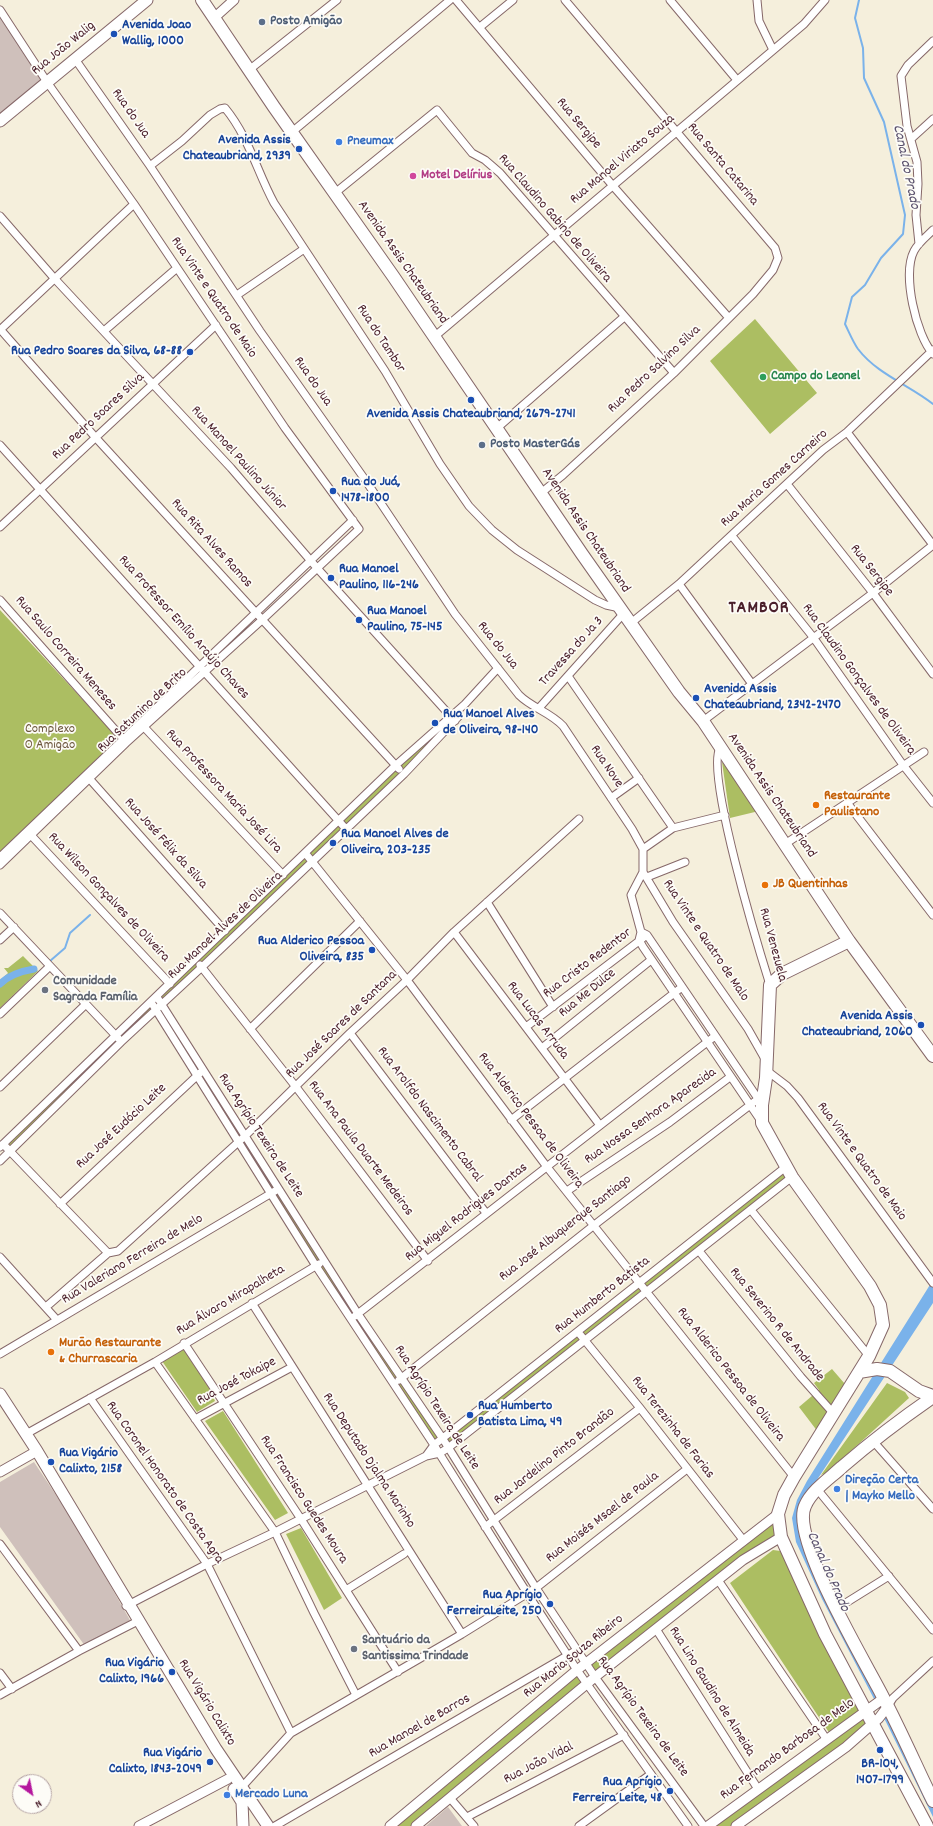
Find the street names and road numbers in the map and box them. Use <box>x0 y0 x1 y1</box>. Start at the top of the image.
street label: Rua João Walig <box>29 18 99 80</box>
street label: Rua do Jua <box>107 86 153 142</box>
street label: Rua Sergipe <box>552 95 604 153</box>
street label: Rua Manoel Viriato Souza <box>567 111 679 209</box>
street label: Rua Santa Catarina <box>683 120 761 210</box>
street label: Rua Claudino Gabino de Oliveira <box>494 151 614 287</box>
street label: Avenida Assis Chateubriand <box>353 198 451 328</box>
street label: Rua Vinte e Quatro de Maio <box>166 234 260 362</box>
street label: Rua do Tambor <box>352 302 408 376</box>
street label: Rua Pedro Salvino Silva <box>605 323 705 417</box>
street label: Rua do Jua <box>289 354 335 410</box>
street label: Rua Pedro Soares Silva <box>49 370 149 464</box>
street label: Rua Manoel Paulino Júnior <box>187 403 289 515</box>
street label: Rua Maria Gomes Carneiro <box>718 426 832 532</box>
street label: Avenida Assis Chateubriand <box>537 465 633 597</box>
street label: Rua Rita Alves Ramos <box>167 496 255 592</box>
street label: Rua Sergipe <box>845 542 897 600</box>
street label: Rua Professor Emílio Araújo Chaves <box>114 552 252 704</box>
street label: Rua Saulo Correira Meneses <box>11 593 119 715</box>
street label: Rua Claudino Gonçalves de Oliveira <box>797 601 919 759</box>
street label: Travessa do Ja 3 <box>536 614 608 690</box>
street label: Rua do Jua <box>473 619 521 673</box>
street label: Rua Satumino de Brito <box>95 665 191 757</box>
street label: Rua Professora Maria José Lira <box>161 727 285 857</box>
street label: Avenida Assis Chateubriand <box>723 730 819 862</box>
street label: Rua Nove <box>586 743 626 791</box>
street label: Rua José Félix da Silva <box>120 795 210 893</box>
street label: Rua Wilson Gonçalves de Oliveira <box>44 830 172 966</box>
street label: Rua Manoel Alves de Oliveira <box>165 868 287 984</box>
street label: Rua Vinte e Quatro de Malo <box>658 877 752 1005</box>
street label: Rua Venezuela <box>754 906 790 984</box>
street label: Rua Cristo Redentor <box>540 925 636 1003</box>
street label: Rua Me Dulce <box>556 966 620 1022</box>
street label: Rua José Soares de Santana <box>283 967 401 1083</box>
street label: Rua Lucas Arruda <box>502 979 572 1063</box>
street label: Rua Arolfdo Nascimento Cabral <box>373 1044 485 1186</box>
street label: Rua Alderico Pessoa de Oliveira <box>473 1050 587 1192</box>
street label: Rua Nossa Senhora Aparecida <box>582 1065 720 1169</box>
street label: Rua Agrípio Texeira de Leite <box>213 1071 307 1201</box>
street label: Rua Ana Paula Duarte Medeiros <box>304 1078 416 1220</box>
street label: Rua José Eudócio Leite <box>73 1081 171 1173</box>
street label: Rua Vinte e Quatro de Maio <box>812 1099 910 1225</box>
street label: Rua Miguel Rodrigues Dantas <box>402 1160 532 1266</box>
street label: Rua José Albuquerque Santiago <box>497 1172 635 1286</box>
street label: Rua Valeriano Ferreira de Melo <box>59 1211 207 1309</box>
street label: Rua Humberto Batista <box>552 1254 654 1338</box>
street label: Rua Álvaro Mirapalheta <box>174 1262 288 1340</box>
street label: Rua Severino R de Andrade <box>725 1265 827 1385</box>
street label: Rua Alderico Pessoa de Oliveira <box>672 1305 788 1445</box>
street label: Rua Agrípio Texeira de Leite <box>389 1343 483 1473</box>
street label: Rua José Tokaipe <box>195 1354 279 1410</box>
street label: Rua Terezinha de Farias <box>627 1373 717 1483</box>
street label: Rua Deputado Djalma Marinho <box>318 1390 418 1532</box>
street label: Rua Coronel Honorato de Costa Agra <box>101 1399 227 1567</box>
street label: Rua Jardelino Pinto Brandão <box>491 1405 619 1509</box>
street label: Rua Francisco Guedes Moura <box>255 1433 351 1567</box>
street label: Rua Moisés Msael de Paula <box>543 1469 663 1567</box>
street label: Rua Maria Souza Ribeiro <box>521 1611 627 1703</box>
street label: Rua Lino Gaudino de Almeida <box>664 1624 758 1760</box>
street label: Rua Agrípio Texeira de Leite <box>593 1653 691 1781</box>
street label: Rua Vigário Calixto <box>174 1657 238 1749</box>
street label: Rua Manoel de Barros <box>366 1691 474 1763</box>
street label: Rua Fernando Barbosa de Melo <box>718 1696 858 1804</box>
street label: Rua João Vidal <box>501 1739 577 1789</box>

